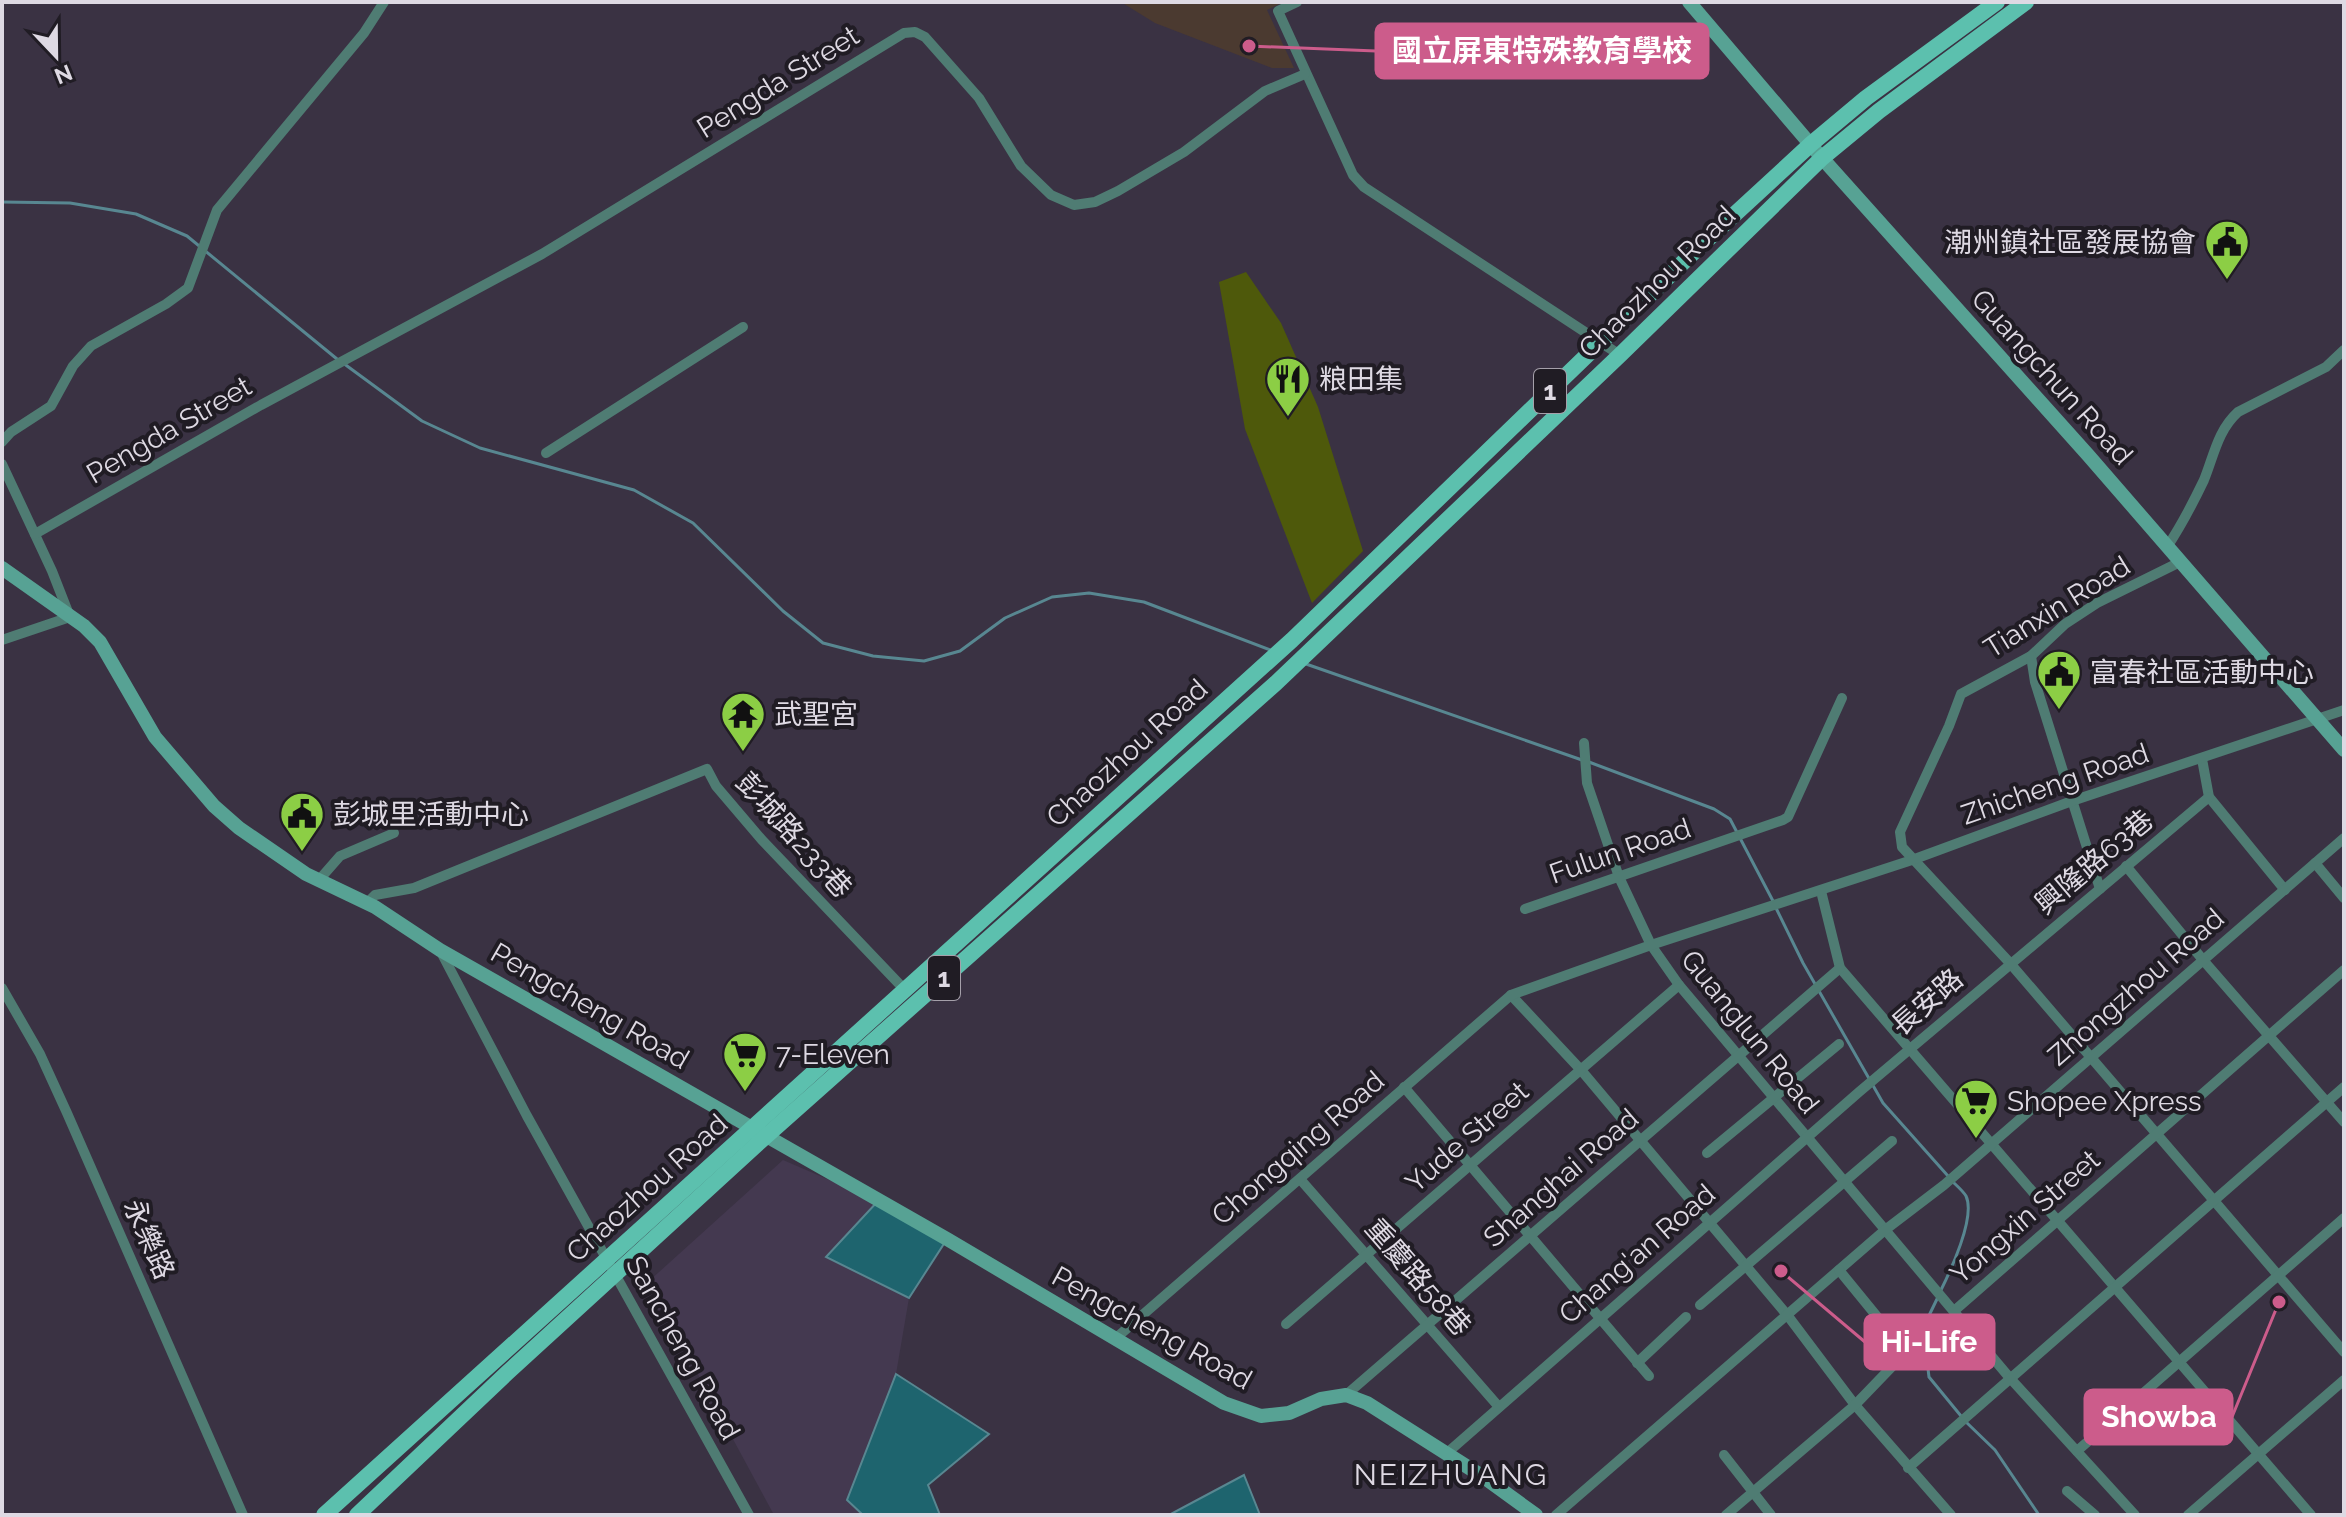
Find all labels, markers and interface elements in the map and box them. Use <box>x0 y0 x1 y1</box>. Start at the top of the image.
north arrow <box>16 16 96 96</box>
street label: Pengda Street <box>691 19 866 145</box>
callout: 國立屏東特殊教育學校 <box>1376 24 1708 78</box>
text: 國立屏東特殊教育學校 <box>1392 33 1692 68</box>
text: N <box>51 59 76 90</box>
street label: Chaozhou Road <box>1572 199 1742 365</box>
public building icon: 潮州鎮社區發展協會 <box>2203 218 2251 281</box>
place label: 潮州鎮社區發展協會 <box>1944 226 2196 259</box>
street label: Guangchun Road <box>1965 283 2139 471</box>
restaurant icon: 粮田集 <box>1264 355 1312 418</box>
place label: 粮田集 <box>1319 363 1403 396</box>
street label: Pengda Street <box>81 369 258 490</box>
road number: 1 <box>1534 369 1566 413</box>
street label: Tianxin Road <box>1978 549 2136 665</box>
public building icon: 富春社區活動中心 <box>2035 648 2083 711</box>
place label: 富春社區活動中心 <box>2090 656 2314 689</box>
street label: Chaozhou Road <box>1040 672 1214 834</box>
temple icon: 武聖宮 <box>719 690 767 753</box>
place label: 武聖宮 <box>774 698 858 731</box>
street label: Zhicheng Road <box>1957 736 2153 832</box>
street label: 彭城路233巷 <box>729 766 859 904</box>
public building icon: 彭城里活動中心 <box>278 790 326 853</box>
place label: 彭城里活動中心 <box>333 798 529 831</box>
street label: 興隆路63巷 <box>2028 803 2160 921</box>
street label: Fulun Road <box>1545 811 1695 891</box>
street label: Zhongzhou Road <box>2041 902 2231 1072</box>
street label: Pengcheng Road <box>485 936 695 1076</box>
street label: Guanglun Road <box>1674 944 1826 1120</box>
road number: 1 <box>928 956 960 1000</box>
street label: 長安路 <box>1884 962 1970 1042</box>
supermarket icon: 7-Eleven <box>721 1030 769 1093</box>
place label: 7-Eleven <box>776 1038 890 1071</box>
street label: Chongqing Road <box>1205 1064 1391 1232</box>
street label: Yude Street <box>1399 1074 1536 1199</box>
supermarket icon: Shopee Xpress <box>1952 1077 2000 1140</box>
place label: Shopee Xpress <box>2007 1085 2202 1118</box>
street label: Shanghai Road <box>1477 1102 1645 1254</box>
street label: Chaozhou Road <box>560 1107 734 1269</box>
street label: Yongxin Street <box>1944 1143 2107 1291</box>
street label: Chang'an Road <box>1552 1177 1722 1331</box>
street label: 永樂路 <box>117 1194 181 1284</box>
street label: 重慶路58巷 <box>1358 1212 1478 1342</box>
street label: Sancheng Road <box>619 1251 747 1445</box>
street label: Pengcheng Road <box>1046 1259 1258 1397</box>
callout: Hi-Life <box>1865 1315 1994 1369</box>
text: Hi-Life <box>1881 1324 1977 1359</box>
callout: Showba <box>2085 1390 2232 1444</box>
text: Showba <box>2101 1399 2217 1434</box>
district label: NEIZHUANG <box>1354 1457 1548 1492</box>

